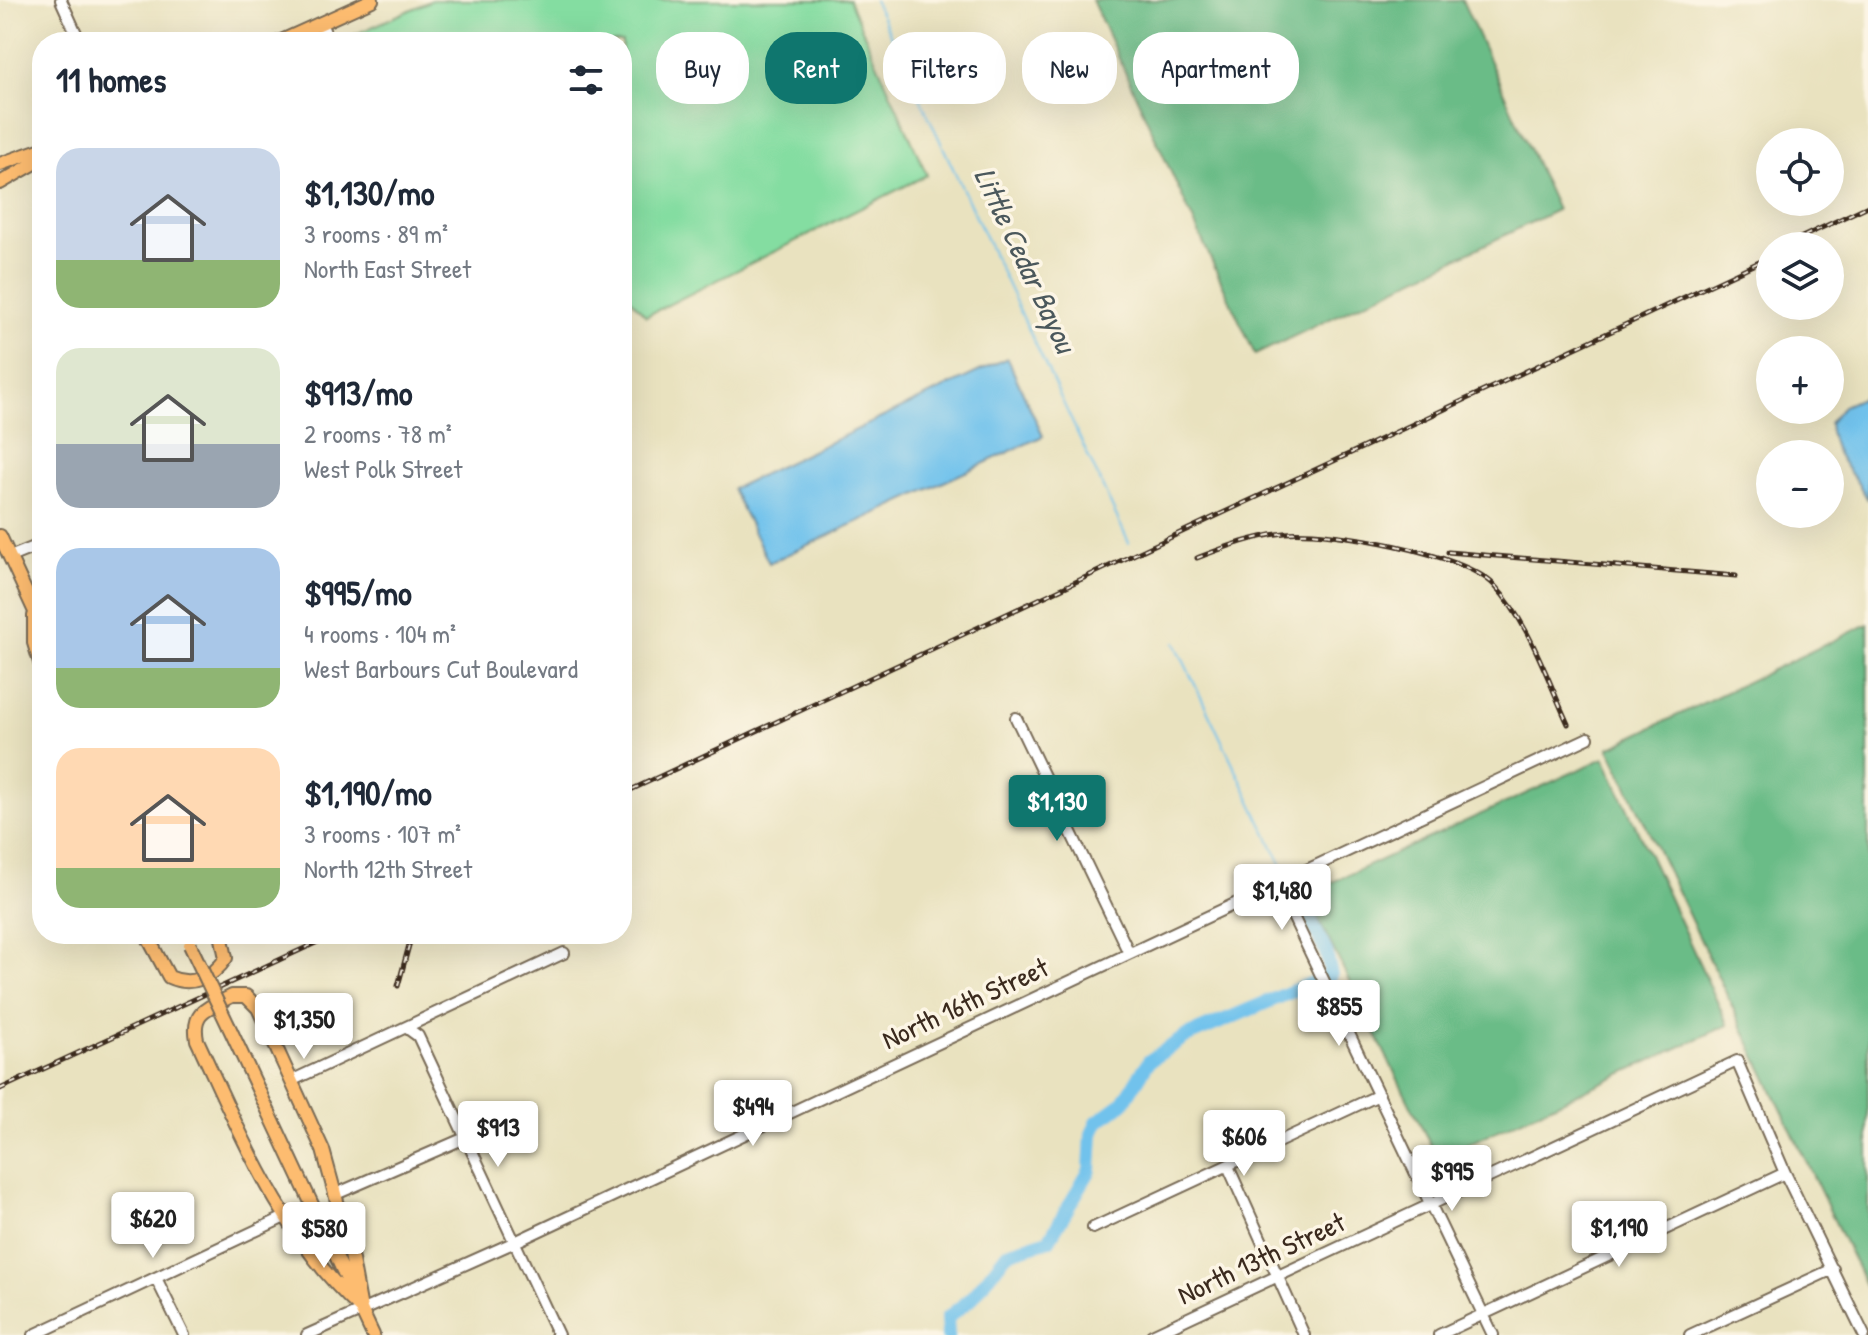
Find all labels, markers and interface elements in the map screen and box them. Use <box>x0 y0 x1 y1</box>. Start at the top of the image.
chip: Buy <box>656 32 749 104</box>
chip: Rent <box>765 32 867 104</box>
chip: Filters <box>883 32 1006 104</box>
chip: New <box>1022 32 1117 104</box>
chip: Apartment <box>1133 32 1299 104</box>
text: 11 homes <box>56 57 166 103</box>
icon: filters <box>564 58 608 102</box>
map controls <box>1756 128 1844 528</box>
button: locate <box>1756 128 1844 216</box>
water label: Little Cedar Bayou <box>965 161 1087 361</box>
text: $1,130/mo <box>304 170 434 216</box>
icon: home <box>120 180 216 276</box>
text: 3 rooms · 89 m² <box>304 216 448 251</box>
button: layers <box>1756 232 1844 320</box>
text: North East Street <box>304 251 471 286</box>
button: + <box>1756 336 1844 424</box>
text: $913/mo <box>304 370 413 416</box>
icon: home <box>120 380 216 476</box>
text: 2 rooms · 78 m² <box>304 416 452 451</box>
button: − <box>1756 440 1844 528</box>
text: West Polk Street <box>304 451 463 486</box>
text: $995/mo <box>304 570 412 616</box>
icon: home <box>120 580 216 676</box>
text: 4 rooms · 104 m² <box>304 616 456 651</box>
text: West Barbours Cut Boulevard <box>304 651 578 686</box>
text: $1,190/mo <box>304 770 432 816</box>
pin: $1,130 <box>992 775 1122 843</box>
icon: home <box>120 780 216 876</box>
text: $1,130 <box>1027 783 1087 818</box>
text: 3 rooms · 107 m² <box>304 816 461 851</box>
text: North 12th Street <box>304 851 472 886</box>
pin: $1,480 <box>1217 864 1347 932</box>
text: $1,480 <box>1252 872 1312 907</box>
street label: North 16th Street <box>876 948 1055 1058</box>
pin: $855 <box>1292 980 1386 1048</box>
text: $855 <box>1316 988 1362 1023</box>
pin: $1,350 <box>239 993 369 1061</box>
text: $1,350 <box>273 1001 335 1036</box>
pin: $494 <box>706 1080 800 1148</box>
text: $494 <box>732 1088 774 1123</box>
pin: $913 <box>451 1101 545 1169</box>
text: $913 <box>476 1109 520 1144</box>
pin: $606 <box>1197 1110 1291 1178</box>
text: $606 <box>1221 1118 1267 1153</box>
pin: $995 <box>1405 1145 1499 1213</box>
text: $995 <box>1430 1153 1474 1188</box>
pin: $620 <box>106 1192 200 1260</box>
text: $620 <box>129 1200 177 1235</box>
pin: $1,190 <box>1554 1201 1684 1269</box>
pin: $580 <box>277 1202 371 1270</box>
street label: North 13th Street <box>1171 1202 1351 1313</box>
text: $1,190 <box>1590 1209 1648 1244</box>
text: $580 <box>300 1210 348 1245</box>

